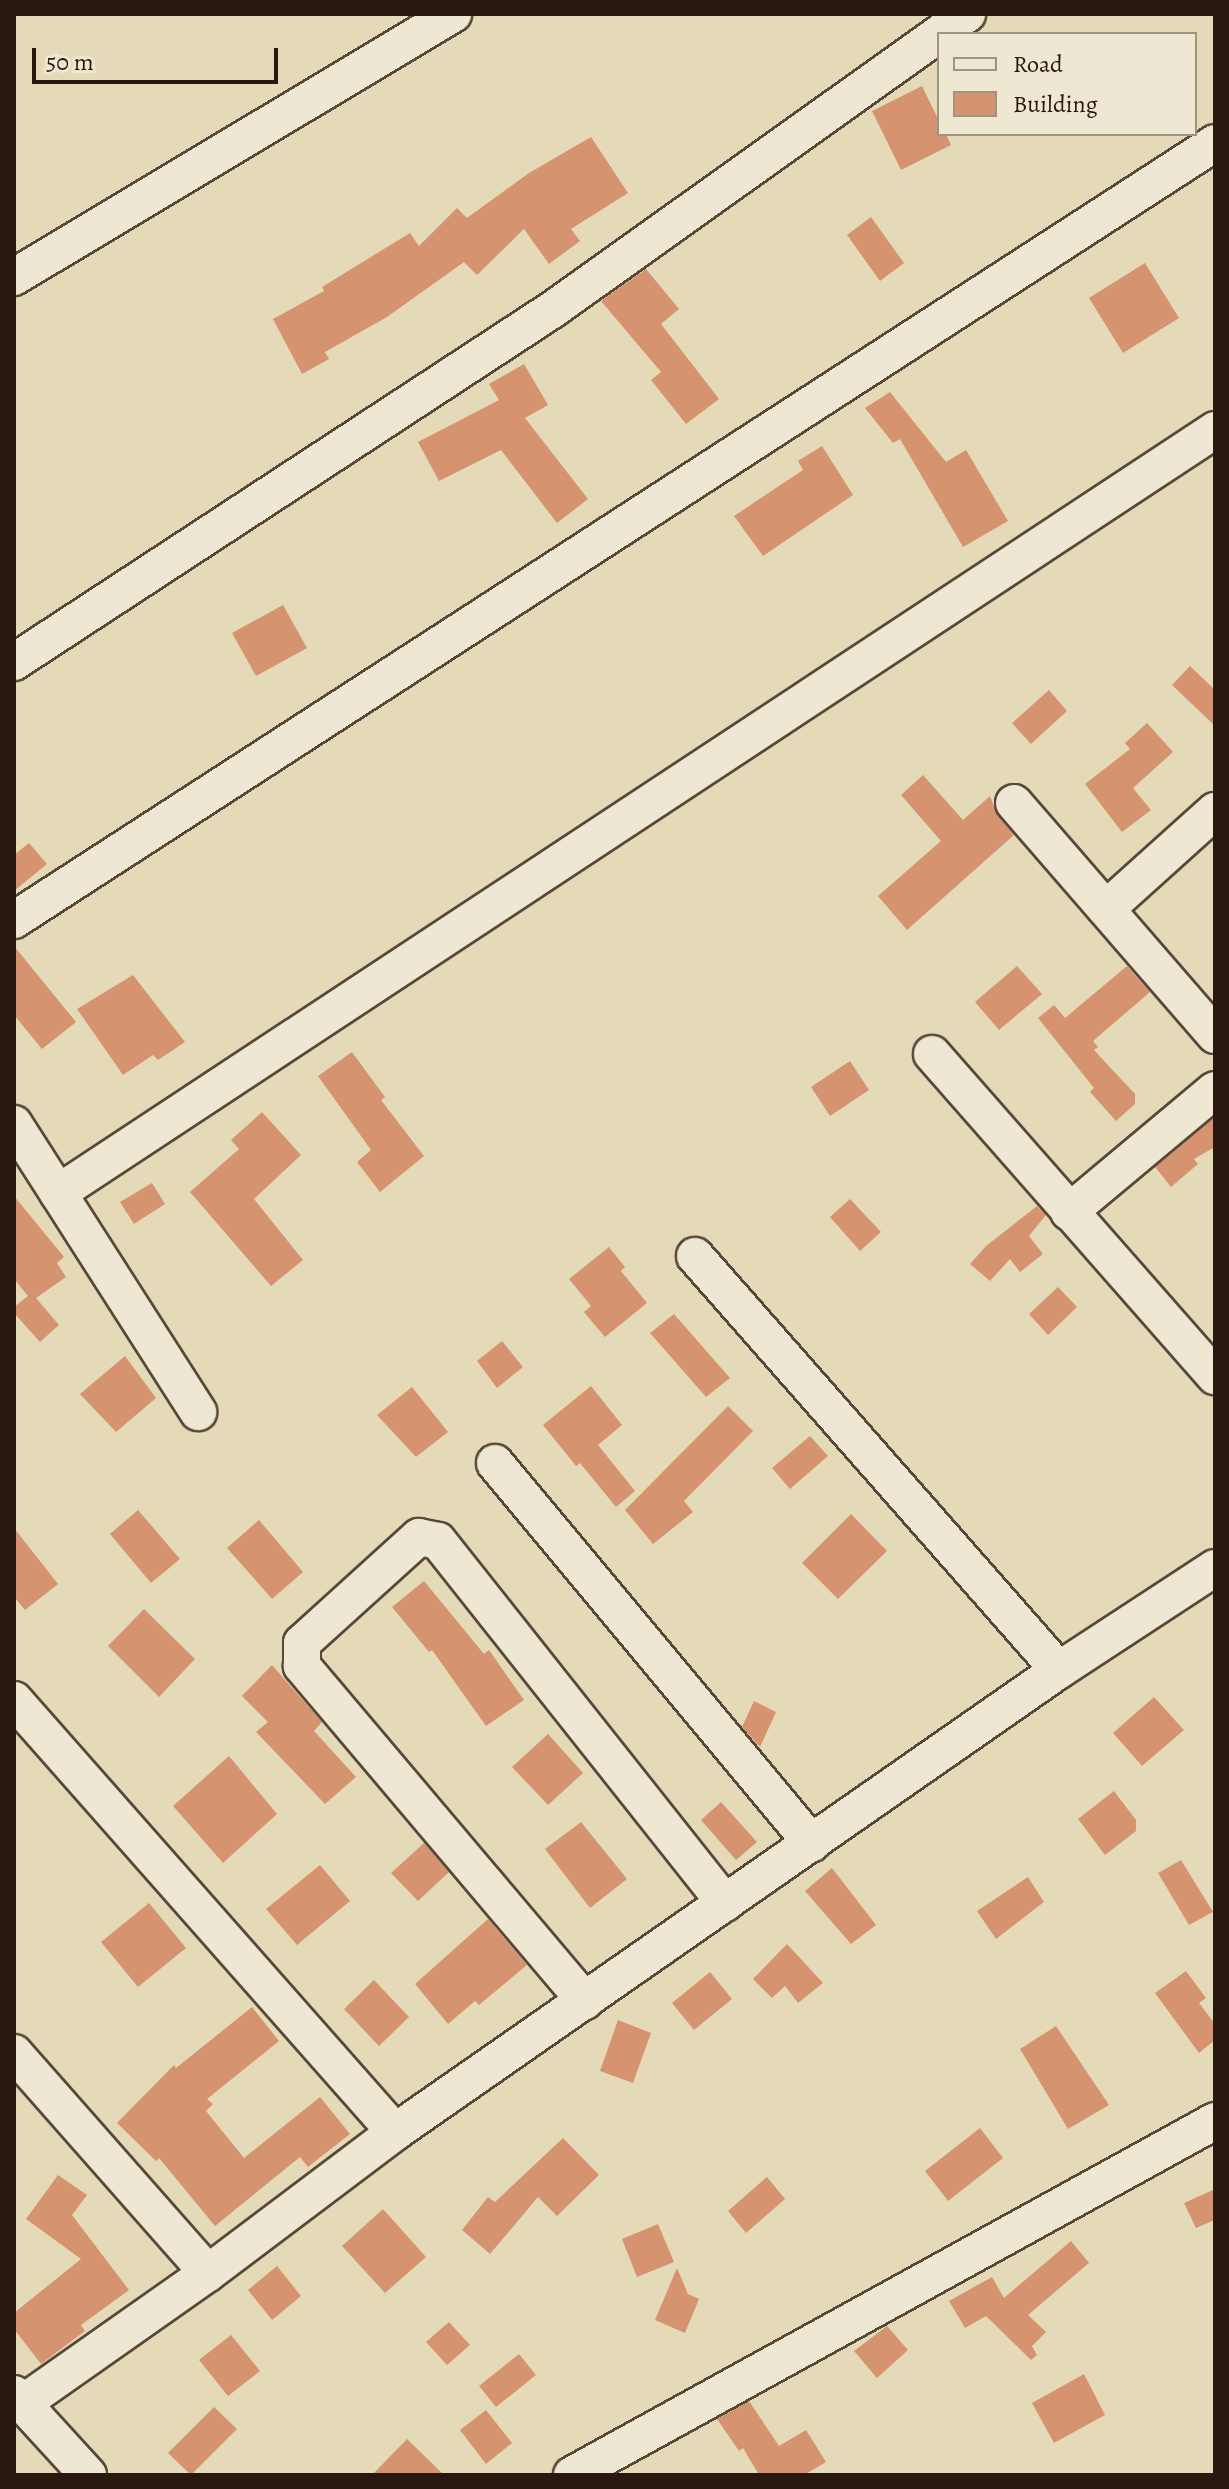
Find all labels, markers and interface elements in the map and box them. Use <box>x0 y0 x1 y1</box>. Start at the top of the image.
scale bar <box>36 32 282 82</box>
legend <box>937 32 1197 136</box>
text: 50 m <box>46 46 94 78</box>
text: Road <box>1013 48 1063 80</box>
text: Building <box>1013 88 1098 120</box>

